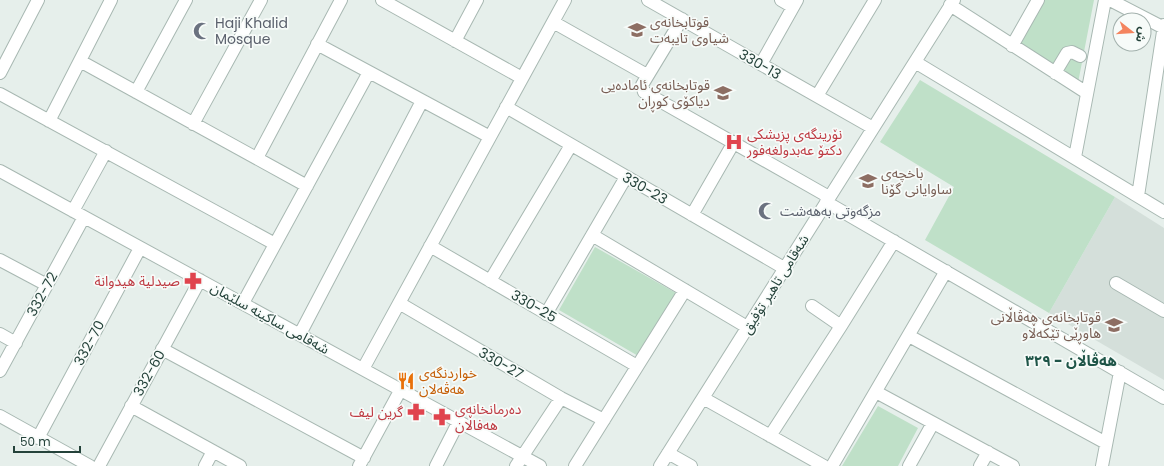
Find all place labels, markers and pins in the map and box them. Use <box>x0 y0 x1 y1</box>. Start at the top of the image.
place label: قوتابخانەی شیاوی تایبەت <box>650 12 729 48</box>
place label: Haji Khalid Mosque <box>215 13 288 49</box>
school or university icon: قوتابخانەی شیاوی تایبەت <box>627 20 647 40</box>
mosque icon: Haji Khalid Mosque <box>192 21 212 41</box>
place label: قوتابخانەی ئامادەیی دیاکۆی کوڕان <box>601 75 710 113</box>
school or university icon: قوتابخانەی ئامادەیی دیاکۆی کوڕان <box>713 83 733 103</box>
place label: نۆرینگەی پزیشکی دکتۆ عەبدولغەفور <box>746 124 842 160</box>
hospital icon: نۆرینگەی پزیشکی دکتۆ عەبدولغەفور <box>724 132 744 152</box>
place label: باخچەی ساوایانی گۆنا <box>881 163 952 199</box>
school or university icon: باخچەی ساوایانی گۆنا <box>858 171 878 191</box>
mosque icon: مزگەوتی بەهەشت <box>757 201 777 221</box>
place label: مزگەوتی بەهەشت <box>780 201 881 221</box>
place label: صيدلية هيدوانة <box>94 271 180 291</box>
pharmacy icon: صيدلية هيدوانة <box>183 271 203 291</box>
place label: قوتابخانەی هەڤاڵانی هاوڕێی تێکەڵاو <box>991 307 1101 345</box>
school or university icon: قوتابخانەی هەڤاڵانی هاوڕێی تێکەڵاو <box>1104 315 1124 335</box>
place label: خواردنگەی هەڤەلان <box>419 363 477 399</box>
restaurant icon: خواردنگەی هەڤەلان <box>396 371 416 391</box>
place label: دەرمانخانەی هەفاڵان <box>455 399 522 435</box>
place label: گرین لیف <box>350 402 403 422</box>
pharmacy icon: گرین لیف <box>406 402 426 422</box>
pharmacy icon: دەرمانخانەی هەفاڵان <box>432 407 452 427</box>

